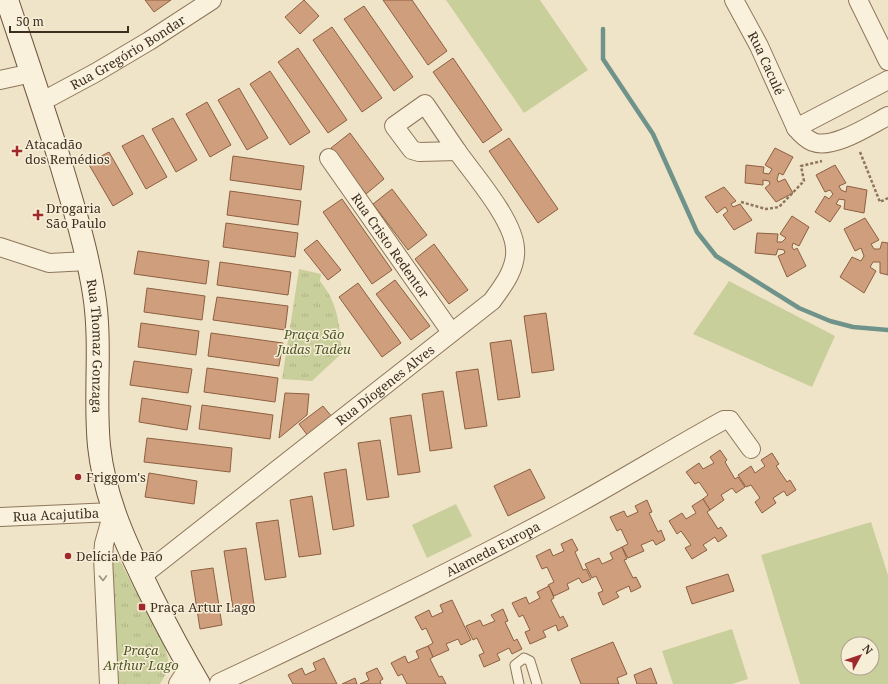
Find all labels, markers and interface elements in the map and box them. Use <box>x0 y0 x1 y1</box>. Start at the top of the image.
scale bar <box>10 8 128 34</box>
street label: Rua Gregório Bondar <box>67 11 189 94</box>
text: 50 m <box>16 13 44 30</box>
street label: Rua Caculé <box>744 28 789 98</box>
place label: Atacadão dos Remédios <box>25 135 110 168</box>
marker: Atacadão dos Remédios <box>12 146 22 156</box>
street label: Rua Cristo Redentor <box>347 190 433 302</box>
place label: Drogaria São Paulo <box>46 199 106 232</box>
marker: Drogaria São Paulo <box>33 210 43 220</box>
street label: Rua Thomaz Gonzaga <box>83 278 107 413</box>
park label: Praça São Judas Tadeu <box>274 325 351 358</box>
street label: Rua Díogenes Alves <box>332 341 438 429</box>
place label: Friggom's <box>86 468 146 486</box>
marker: Friggom's <box>73 472 83 482</box>
street label: Rua Acajutiba <box>12 504 99 525</box>
street label: Alameda Europa <box>443 517 543 581</box>
place label: Delícia de Pão <box>76 547 163 565</box>
marker: Delícia de Pão <box>63 551 73 561</box>
one-way arrow <box>99 575 108 581</box>
place label: Praça Artur Lago <box>150 598 256 616</box>
marker: Praça Artur Lago <box>137 602 147 612</box>
north arrow <box>840 636 880 676</box>
park label: Praça Arthur Lago <box>102 641 179 674</box>
text: N <box>860 641 877 658</box>

